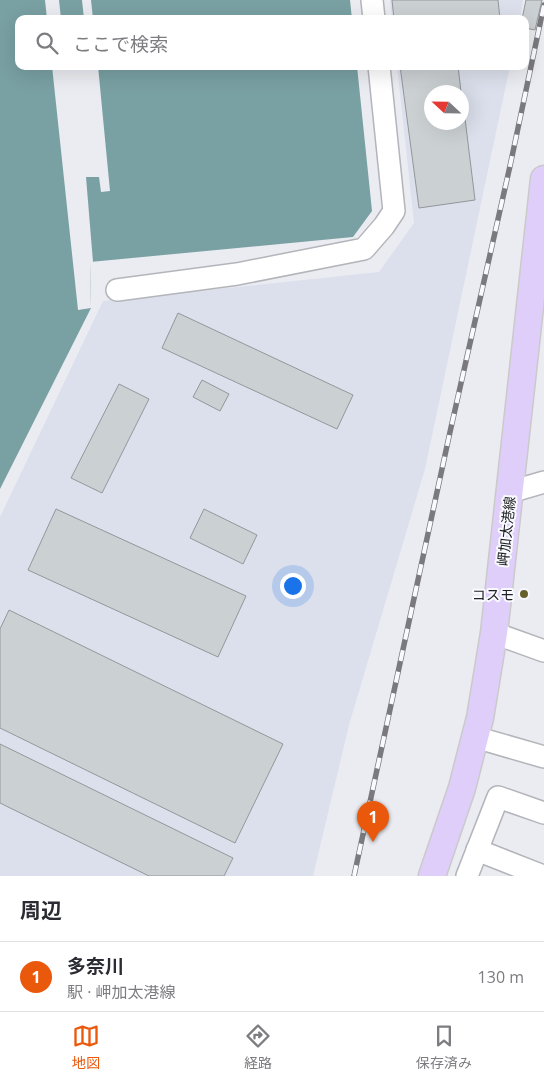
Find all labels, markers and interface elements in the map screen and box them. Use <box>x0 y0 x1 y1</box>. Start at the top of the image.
search box <box>15 15 529 70</box>
icon: search <box>33 29 61 57</box>
text: ここで検索 <box>73 31 168 57</box>
north arrow <box>424 85 469 130</box>
street label: 岬加太港線 <box>493 495 519 567</box>
your location <box>280 573 306 599</box>
place label: コスモ <box>472 585 514 604</box>
marker: コスモ <box>518 588 530 600</box>
pin: 1 <box>357 801 389 842</box>
text: 周辺 <box>20 896 62 924</box>
text: 多奈川 <box>67 953 124 979</box>
text: 1 <box>31 966 41 988</box>
text: 130 m <box>478 966 524 988</box>
text: 駅 · 岬加太港線 <box>67 981 176 1003</box>
tab: 地図 <box>72 1022 100 1072</box>
tab: 経路 <box>244 1022 272 1072</box>
tab: 保存済み <box>416 1022 472 1072</box>

